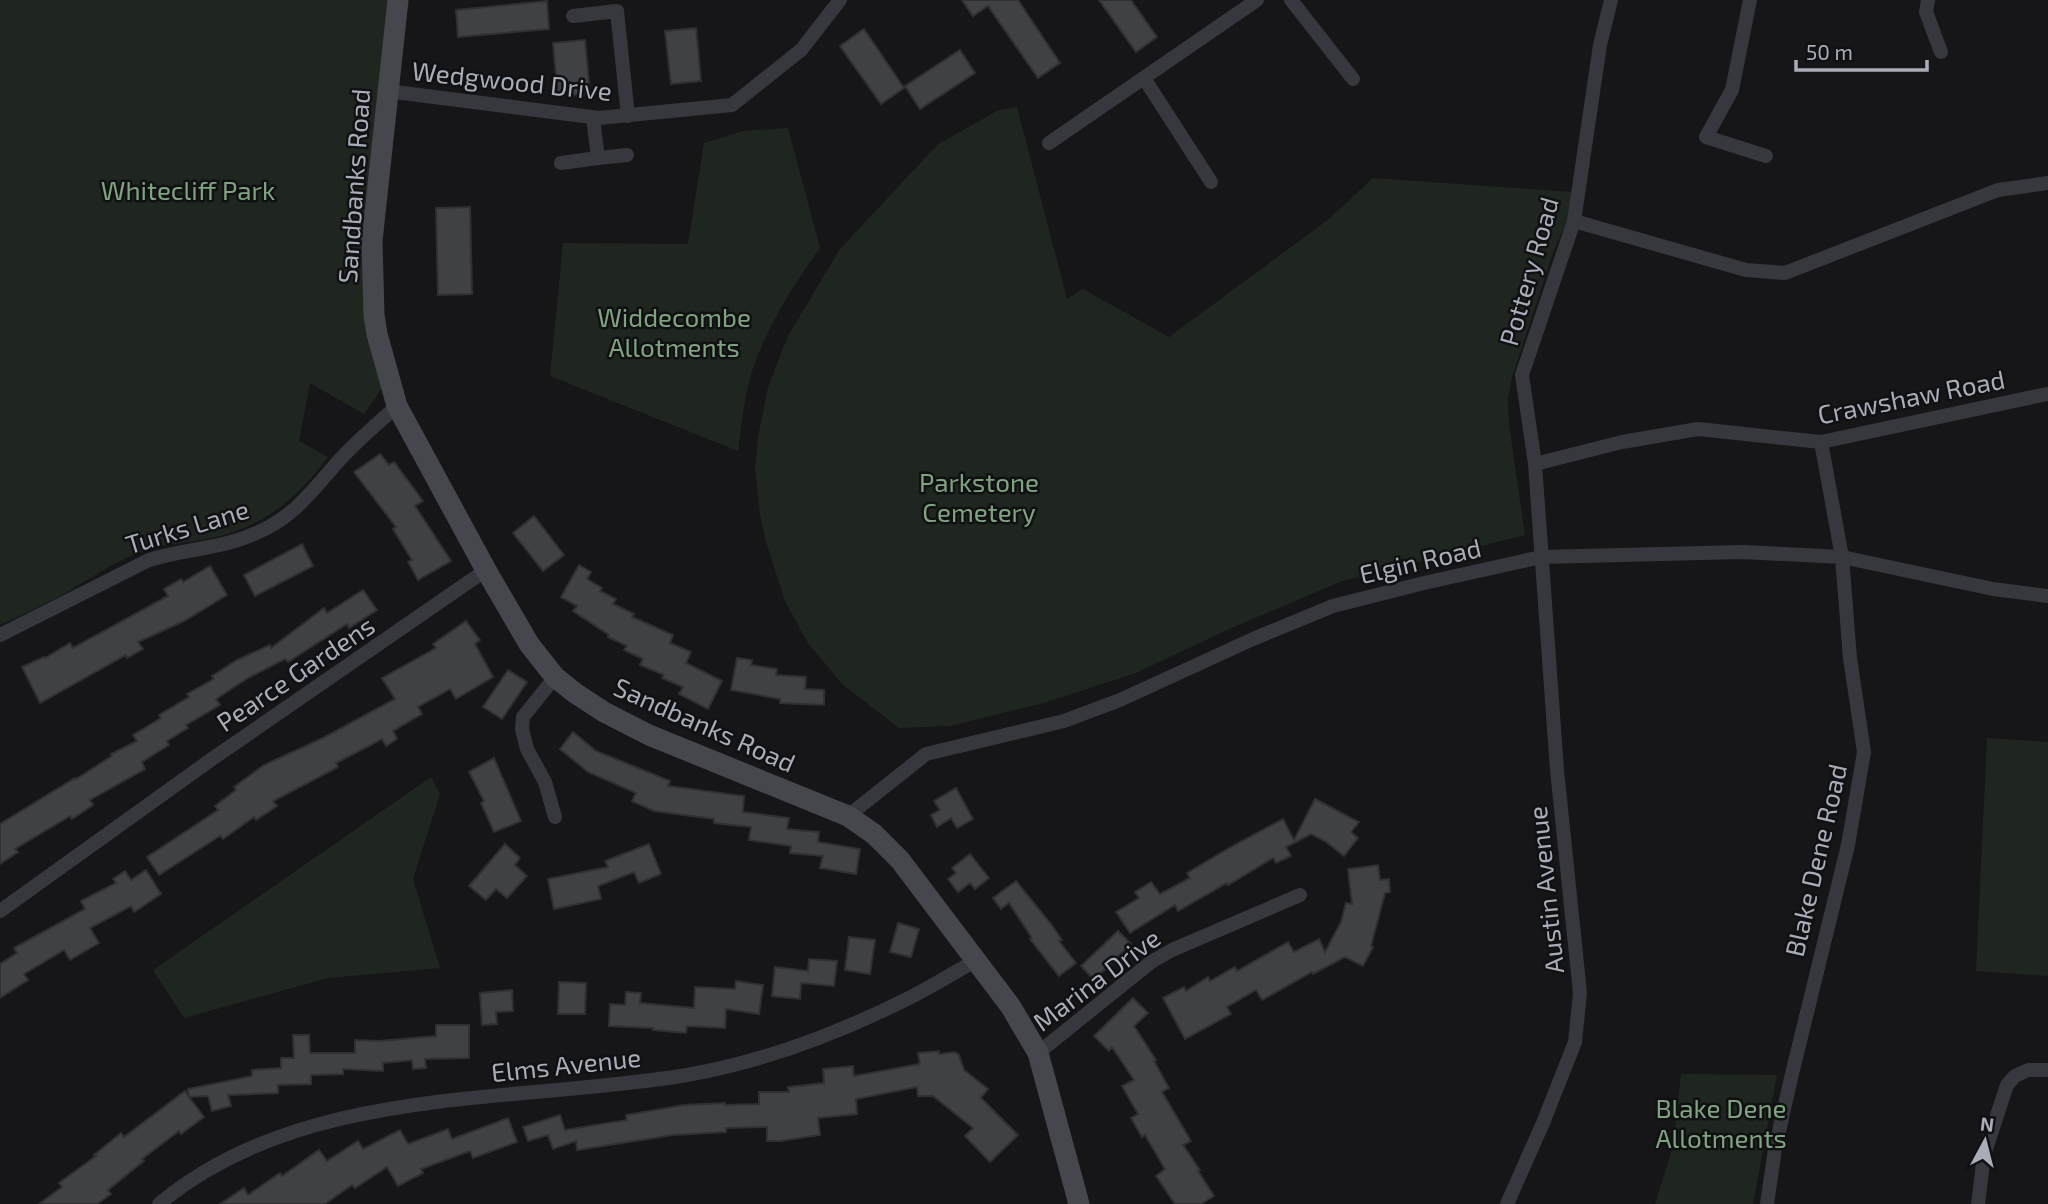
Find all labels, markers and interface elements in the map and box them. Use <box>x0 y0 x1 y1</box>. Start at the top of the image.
scale bar <box>1796 28 1927 72</box>
text: 50 m <box>1806 39 1853 64</box>
street label: Wedgwood Drive <box>411 54 613 106</box>
street label: Sandbanks Road <box>331 88 375 284</box>
park label: Whitecliff Park <box>101 174 275 205</box>
street label: Pottery Road <box>1492 193 1564 349</box>
park label: Widdecombe Allotments <box>597 301 751 362</box>
street label: Crawshaw Road <box>1815 363 2007 429</box>
park label: Parkstone Cemetery <box>919 466 1039 527</box>
street label: Turks Lane <box>122 493 252 559</box>
street label: Elgin Road <box>1356 531 1484 589</box>
street label: Pearce Gardens <box>210 609 380 737</box>
street label: Sandbanks Road <box>610 670 800 778</box>
street label: Blake Dene Road <box>1778 761 1852 959</box>
street label: Austin Avenue <box>1521 805 1569 975</box>
street label: Marina Drive <box>1026 921 1166 1037</box>
street label: Elms Avenue <box>490 1041 642 1087</box>
park label: Blake Dene Allotments <box>1655 1092 1787 1153</box>
north arrow <box>1950 1106 2020 1176</box>
text: N <box>1979 1111 1995 1136</box>

